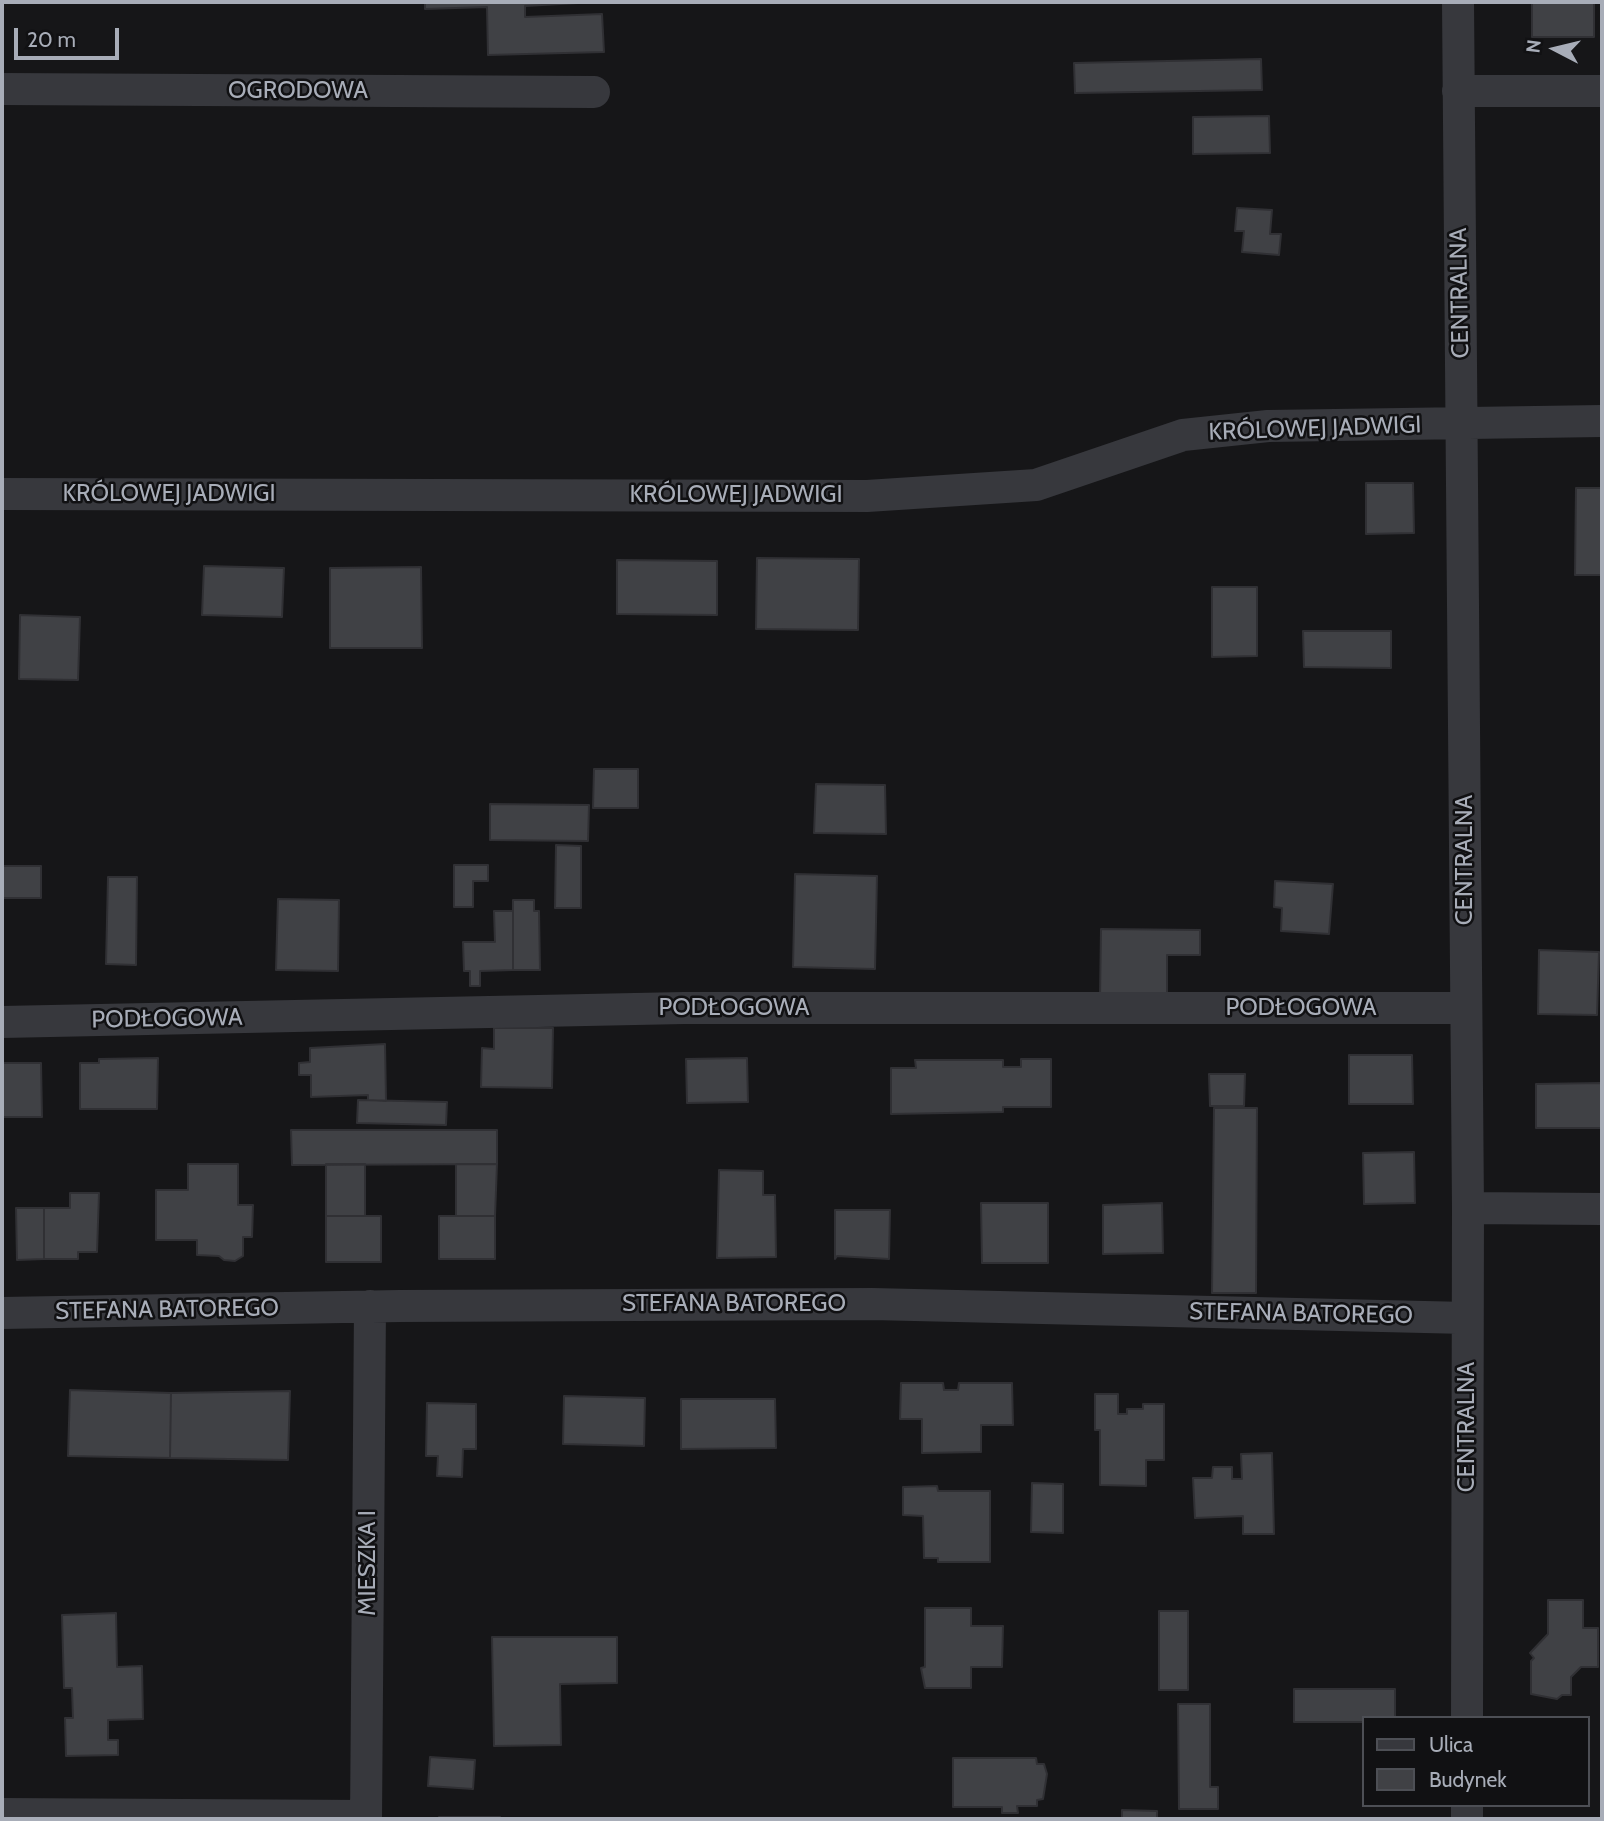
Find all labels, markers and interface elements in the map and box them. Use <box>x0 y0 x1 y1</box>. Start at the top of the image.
scale bar <box>18 14 122 58</box>
north arrow <box>1520 14 1590 84</box>
text: 20 m <box>27 27 76 52</box>
text: N <box>1521 38 1546 54</box>
street label: OGRODOWA <box>228 77 368 105</box>
street label: CENTRALNA <box>1444 227 1476 359</box>
street label: KRÓLOWEJ JADWIGI <box>1208 411 1422 447</box>
street label: KRÓLOWEJ JADWIGI <box>62 480 276 508</box>
street label: KRÓLOWEJ JADWIGI <box>629 481 843 509</box>
street label: CENTRALNA <box>1451 795 1479 925</box>
street label: PODŁOGOWA <box>658 994 810 1022</box>
street label: PODŁOGOWA <box>1225 994 1377 1022</box>
street label: PODŁOGOWA <box>91 1003 243 1035</box>
street label: STEFANA BATOREGO <box>622 1290 846 1318</box>
street label: STEFANA BATOREGO <box>55 1294 279 1326</box>
street label: STEFANA BATOREGO <box>1189 1298 1413 1330</box>
street label: CENTRALNA <box>1453 1362 1481 1492</box>
street label: MIESZKA I <box>354 1510 382 1616</box>
legend <box>1362 1716 1590 1807</box>
text: Ulica <box>1429 1732 1473 1757</box>
text: Budynek <box>1429 1767 1507 1792</box>

